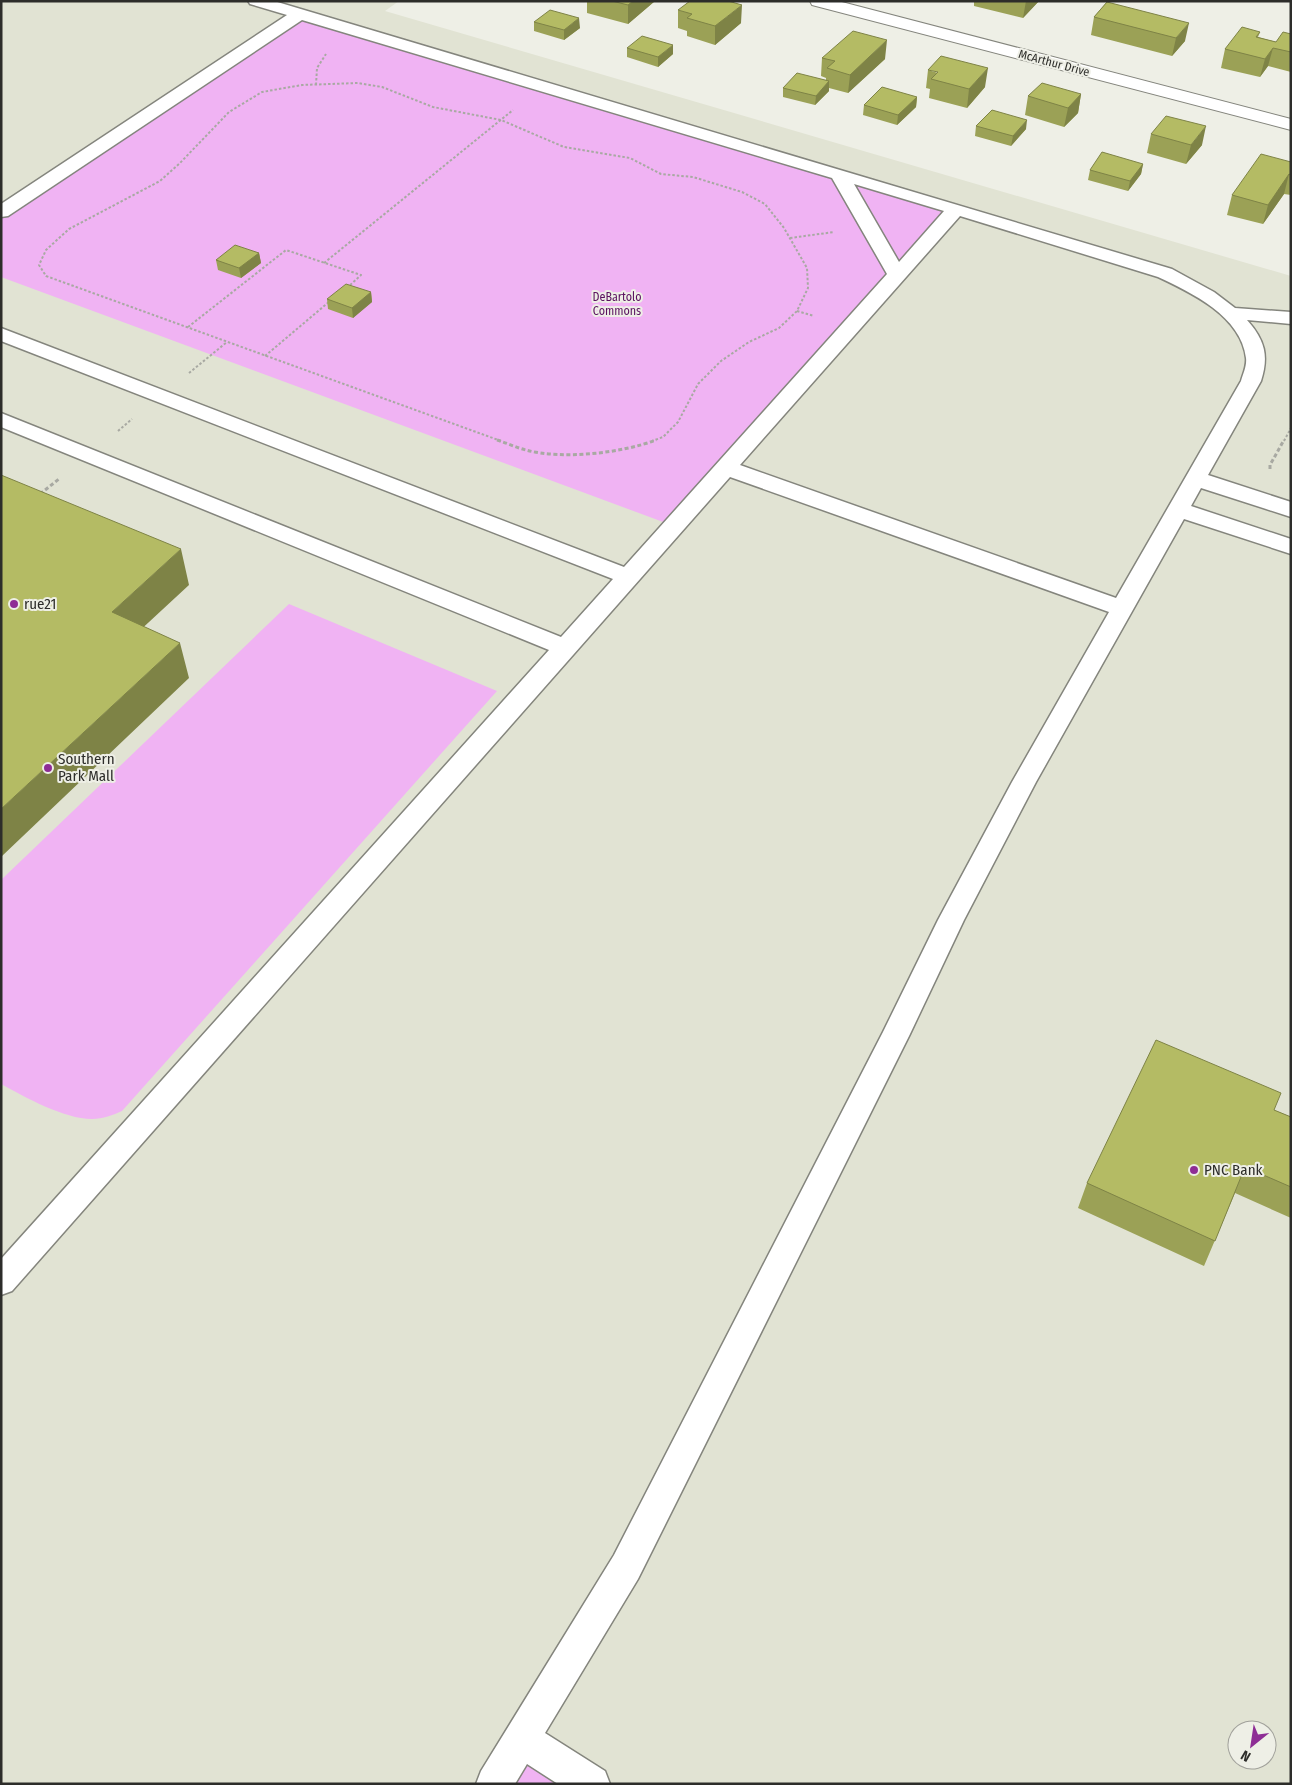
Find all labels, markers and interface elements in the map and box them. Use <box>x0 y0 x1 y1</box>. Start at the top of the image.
street label: McArthur Drive <box>1017 47 1091 79</box>
park label: DeBartolo Commons <box>592 290 642 318</box>
place label: rue21 <box>24 595 56 613</box>
marker: rue21 <box>8 598 20 610</box>
place label: Southern Park Mall <box>58 750 115 785</box>
marker: Southern Park Mall <box>42 762 54 774</box>
place label: PNC Bank <box>1204 1161 1263 1179</box>
marker: PNC Bank <box>1188 1164 1200 1176</box>
north arrow <box>1227 1720 1277 1770</box>
text: N <box>1238 1746 1254 1765</box>

